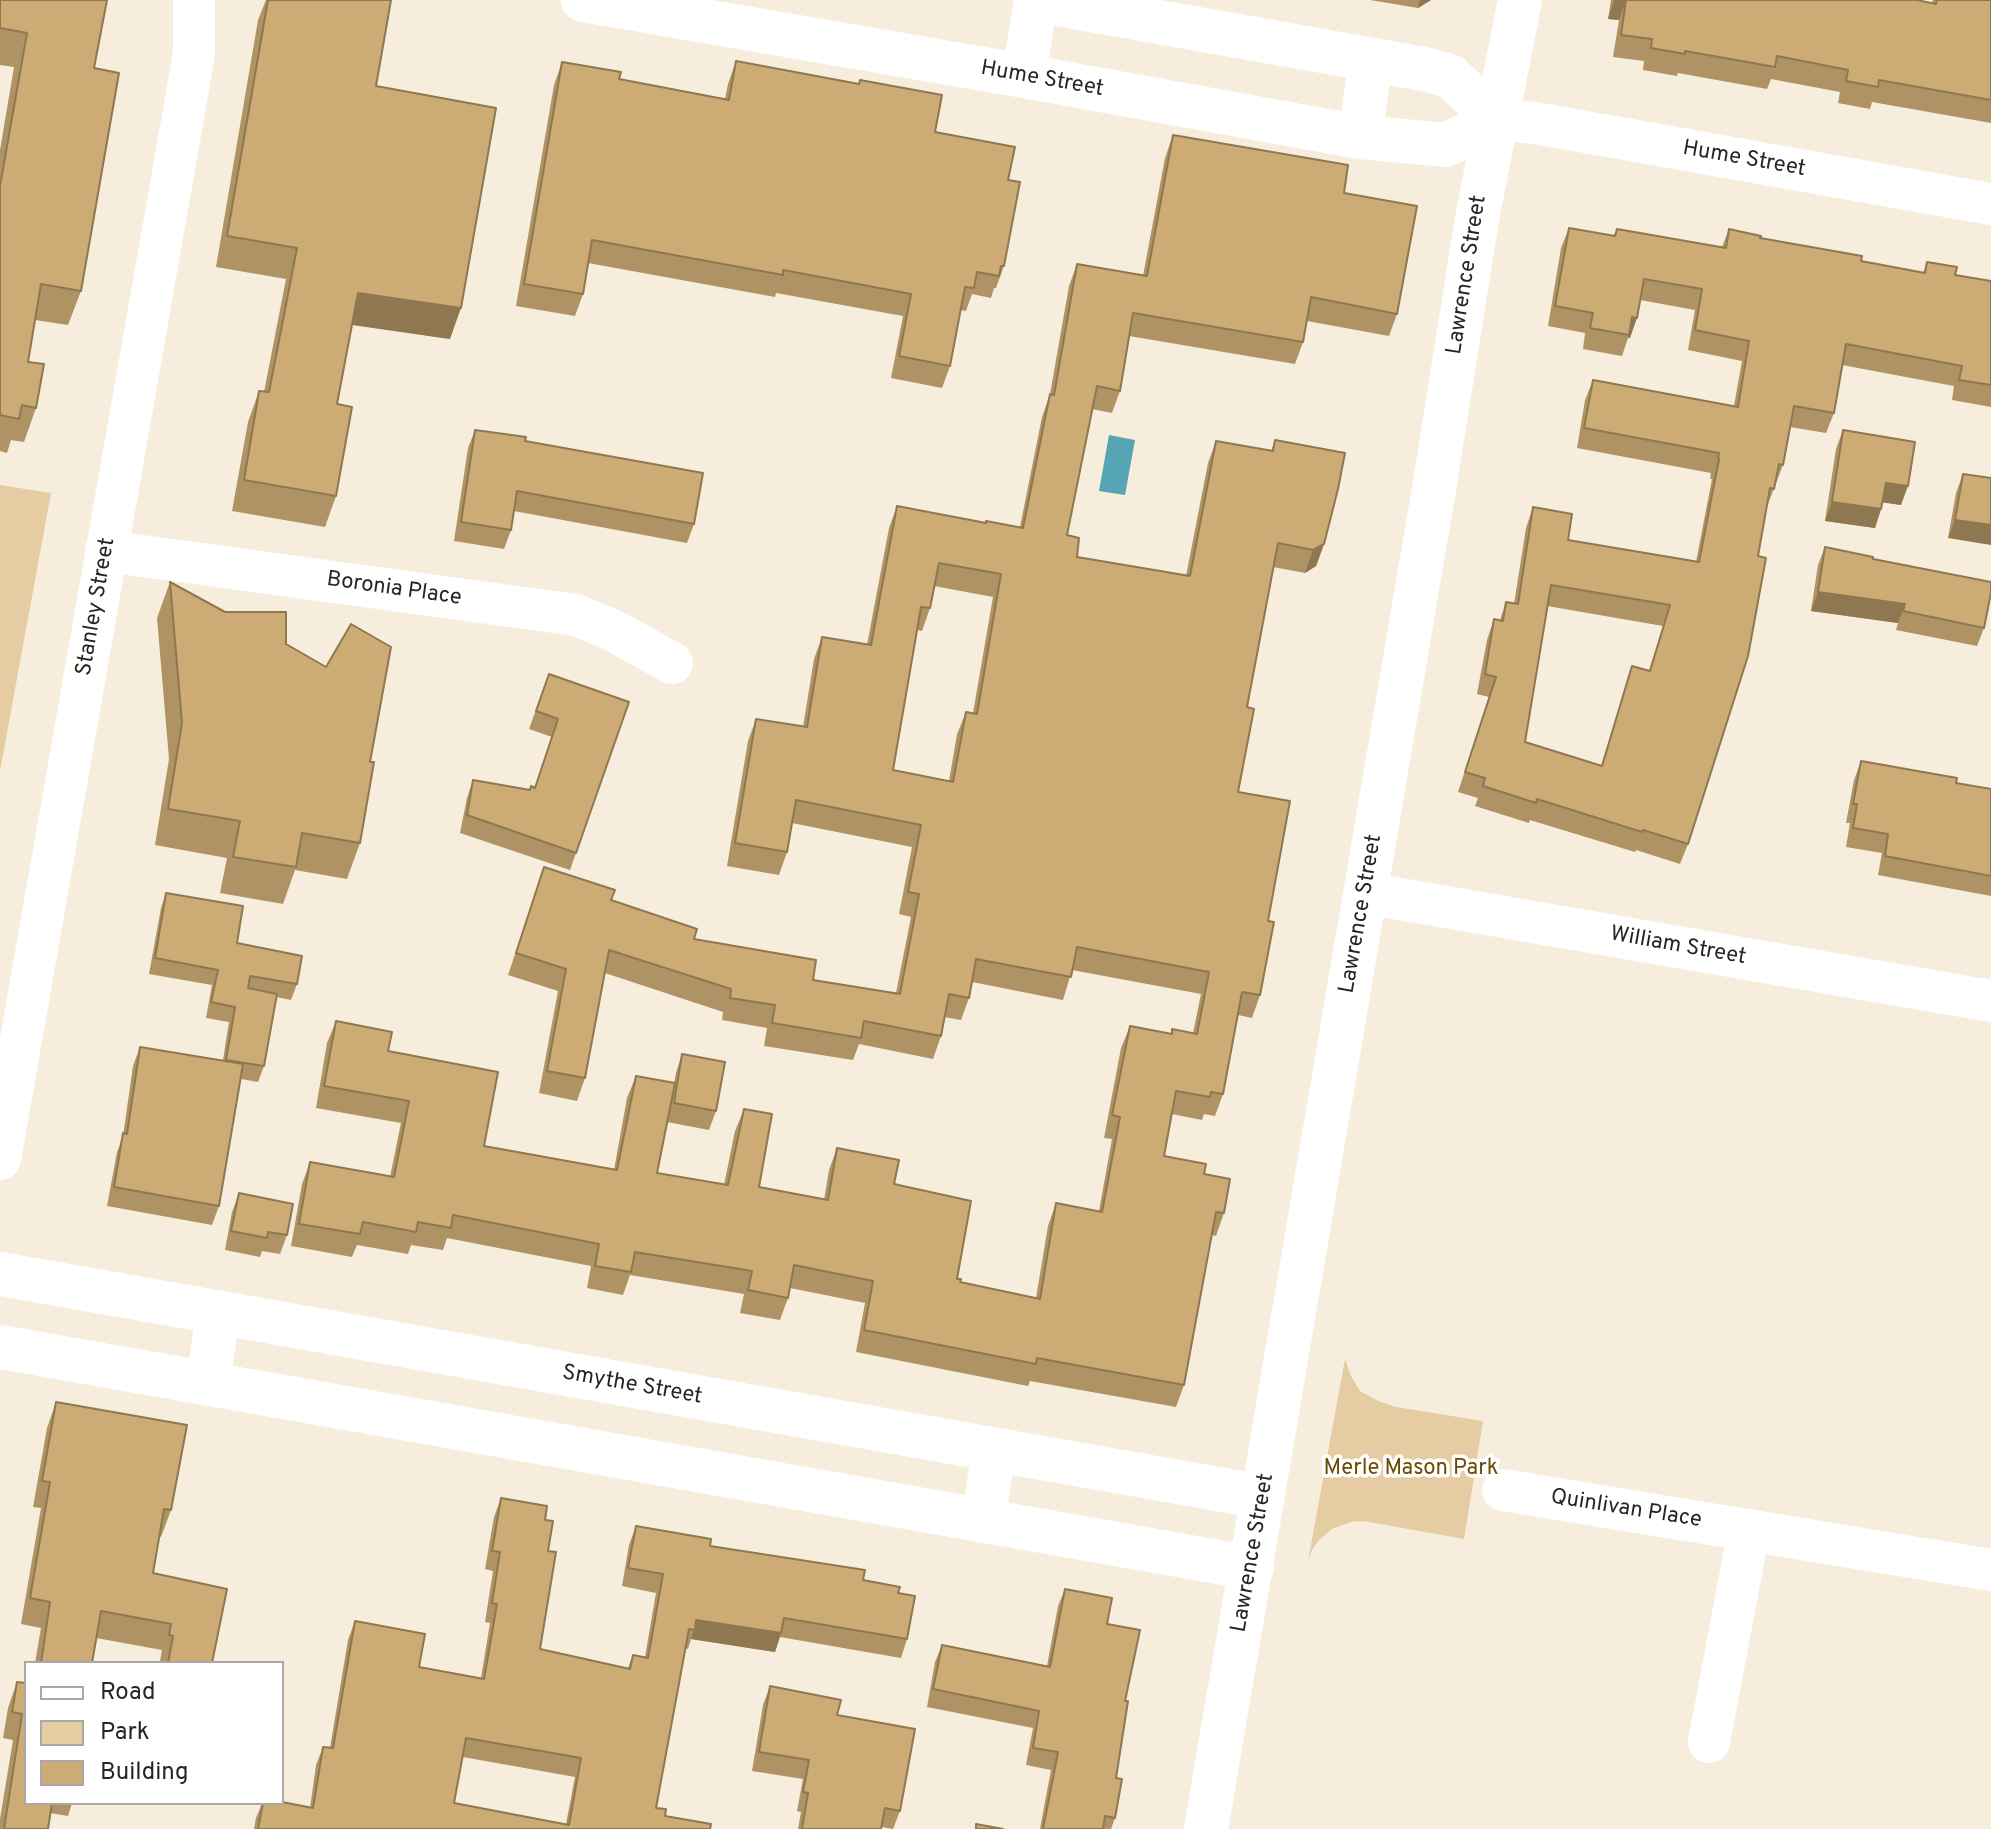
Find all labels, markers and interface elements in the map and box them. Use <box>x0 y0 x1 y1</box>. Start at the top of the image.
street label: Hume Street <box>978 56 1106 104</box>
street label: Hume Street <box>1680 136 1808 184</box>
street label: Lawrence Street <box>1442 193 1494 357</box>
street label: Stanley Street <box>72 536 122 678</box>
street label: Boronia Place <box>325 567 463 613</box>
street label: Lawrence Street <box>1335 832 1389 996</box>
street label: William Street <box>1608 922 1748 972</box>
street label: Smythe Street <box>560 1361 704 1411</box>
park label: Merle Mason Park <box>1324 1457 1498 1483</box>
street label: Lawrence Street <box>1227 1471 1281 1635</box>
street label: Quinlivan Place <box>1549 1485 1703 1535</box>
legend <box>24 1661 284 1805</box>
text: Road <box>100 1678 156 1708</box>
text: Park <box>100 1718 150 1748</box>
text: Building <box>100 1758 189 1788</box>

